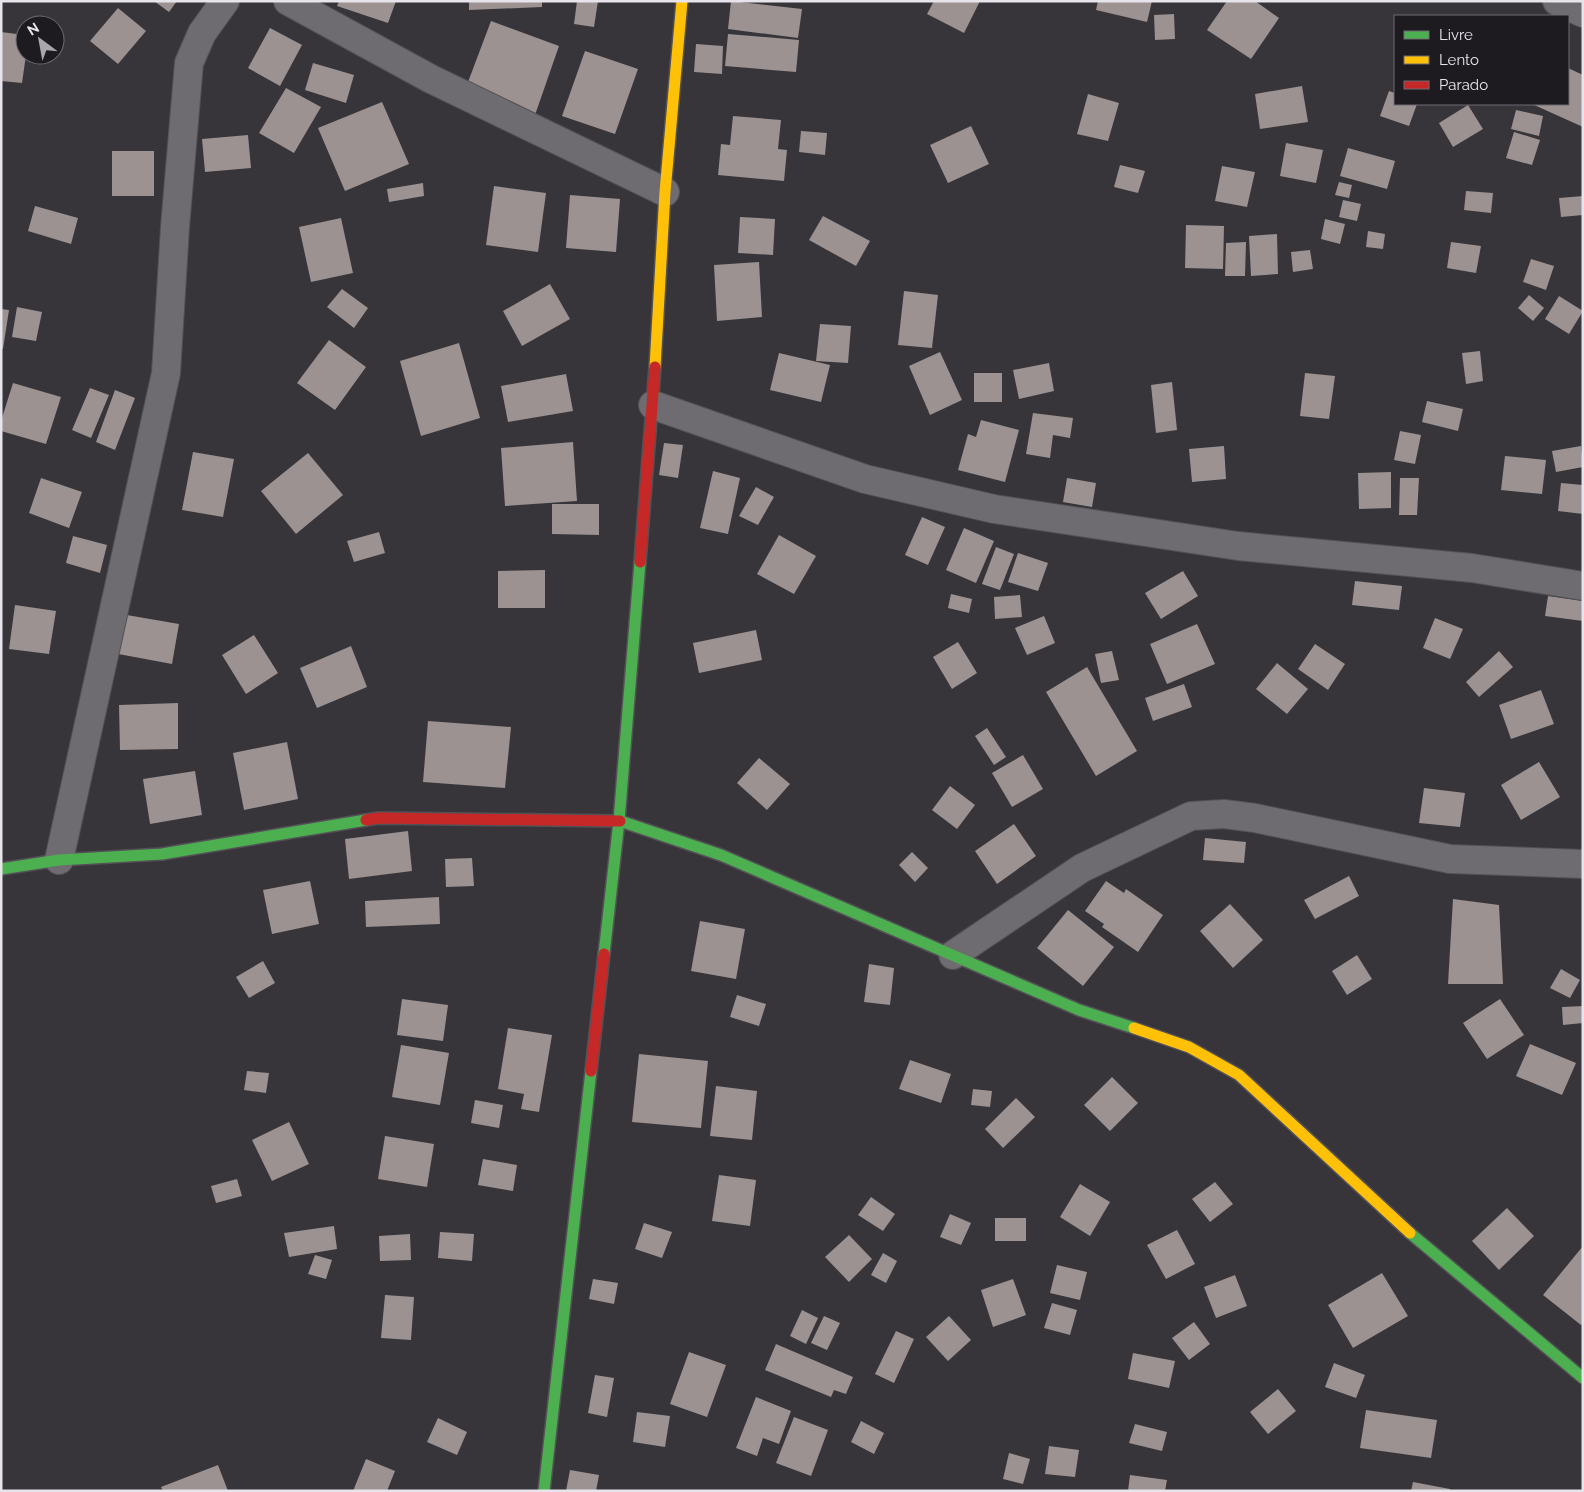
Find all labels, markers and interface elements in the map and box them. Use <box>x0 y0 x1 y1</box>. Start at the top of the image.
north arrow <box>15 15 65 65</box>
legend <box>1394 15 1569 105</box>
text: N <box>24 19 42 39</box>
text: Livre <box>1439 26 1473 44</box>
text: Lento <box>1439 51 1479 69</box>
text: Parado <box>1439 76 1488 94</box>

